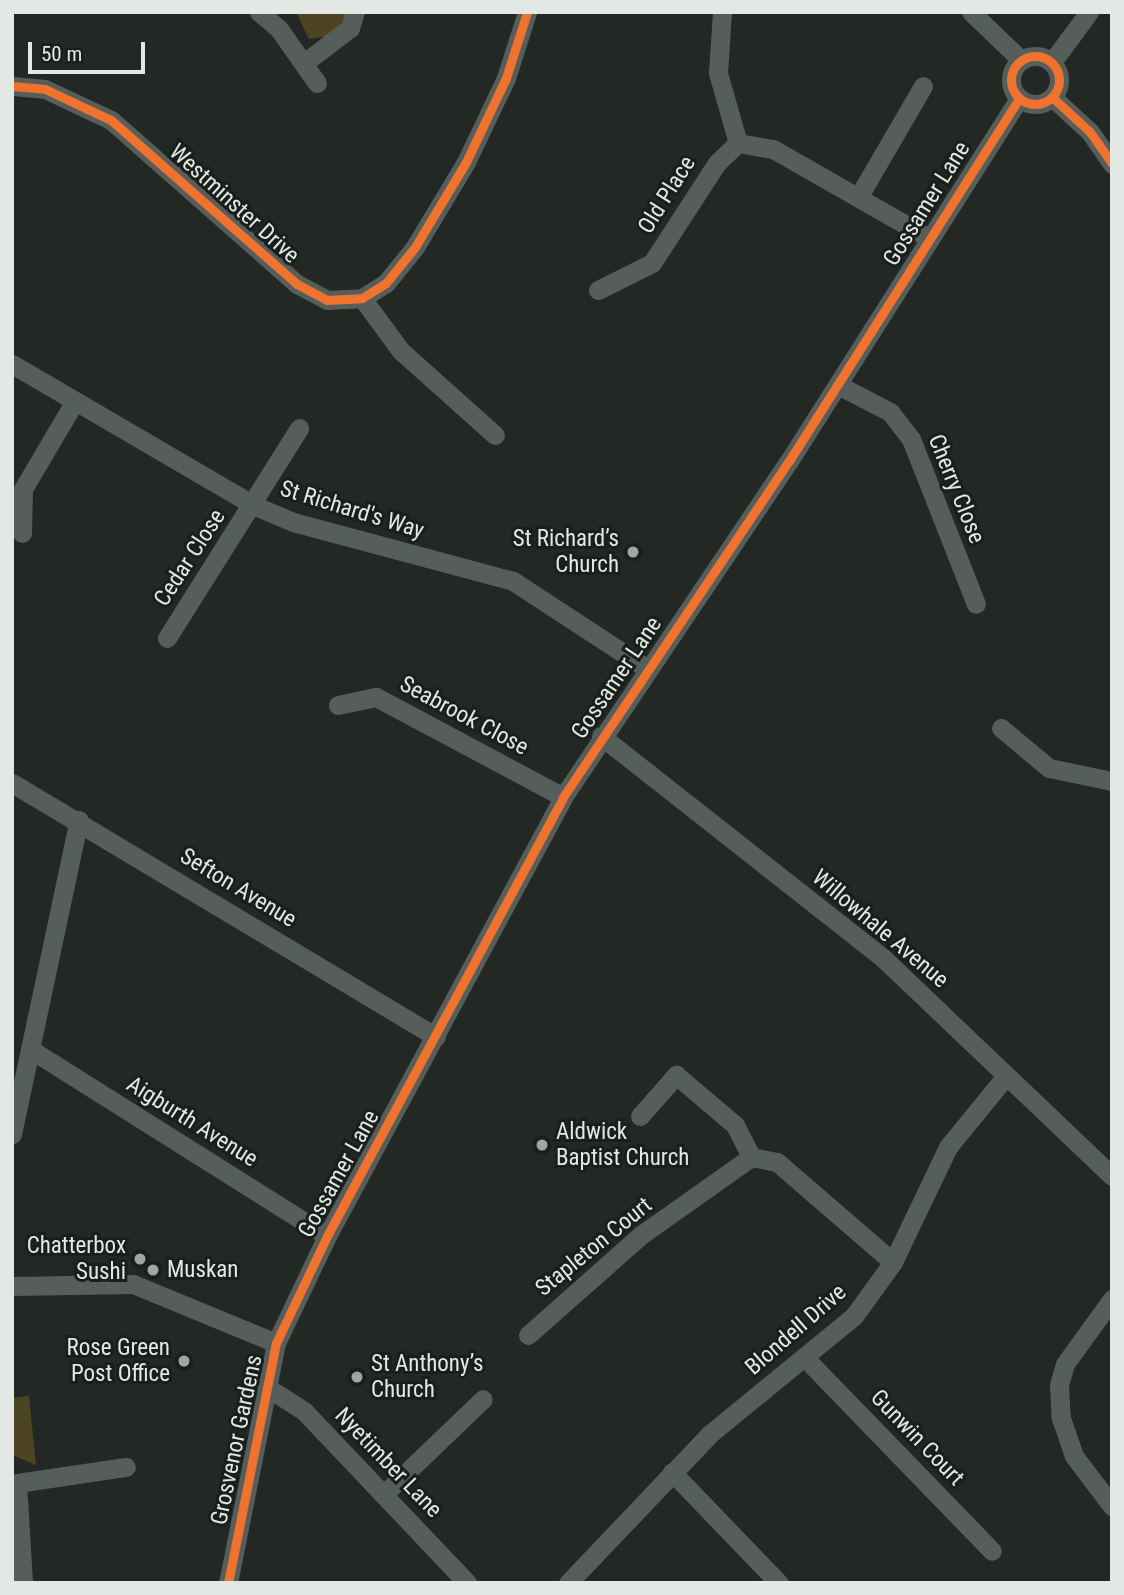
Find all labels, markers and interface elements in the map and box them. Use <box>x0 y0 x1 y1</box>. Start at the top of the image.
scale bar <box>32 28 149 72</box>
text: 50 m <box>41 42 82 66</box>
street label: Gossamer Lane <box>878 137 976 271</box>
street label: Westminster Drive <box>163 138 305 270</box>
street label: Old Place <box>632 151 702 239</box>
street label: Cherry Close <box>922 430 990 548</box>
street label: St Richard's Way <box>277 475 427 545</box>
street label: Cedar Close <box>149 504 231 612</box>
place label: St Richard’s Church <box>513 525 619 579</box>
marker: St Richard’s Church <box>625 544 641 560</box>
street label: Gossamer Lane <box>566 612 668 744</box>
street label: Seabrook Close <box>395 671 533 761</box>
street label: Sefton Avenue <box>175 843 301 933</box>
street label: Willowhale Avenue <box>806 864 954 994</box>
street label: Aigburth Avenue <box>121 1071 263 1173</box>
street label: Gossamer Lane <box>293 1105 385 1243</box>
place label: Aldwick Baptist Church <box>556 1118 689 1172</box>
marker: Aldwick Baptist Church <box>534 1137 550 1153</box>
street label: Stapleton Court <box>530 1192 658 1302</box>
place label: Chatterbox Sushi <box>27 1232 126 1286</box>
marker: Chatterbox Sushi <box>132 1251 148 1267</box>
place label: Muskan <box>167 1256 239 1284</box>
marker: Muskan <box>145 1262 161 1278</box>
street label: Blondell Drive <box>740 1279 852 1381</box>
place label: Rose Green Post Office <box>67 1334 170 1388</box>
place label: St Anthony’s Church <box>371 1350 483 1404</box>
street label: Grosvenor Gardens <box>206 1352 268 1528</box>
marker: Rose Green Post Office <box>176 1353 192 1369</box>
marker: St Anthony’s Church <box>349 1369 365 1385</box>
street label: Gunwin Court <box>865 1384 969 1492</box>
street label: Nyetimber Lane <box>329 1402 447 1524</box>

